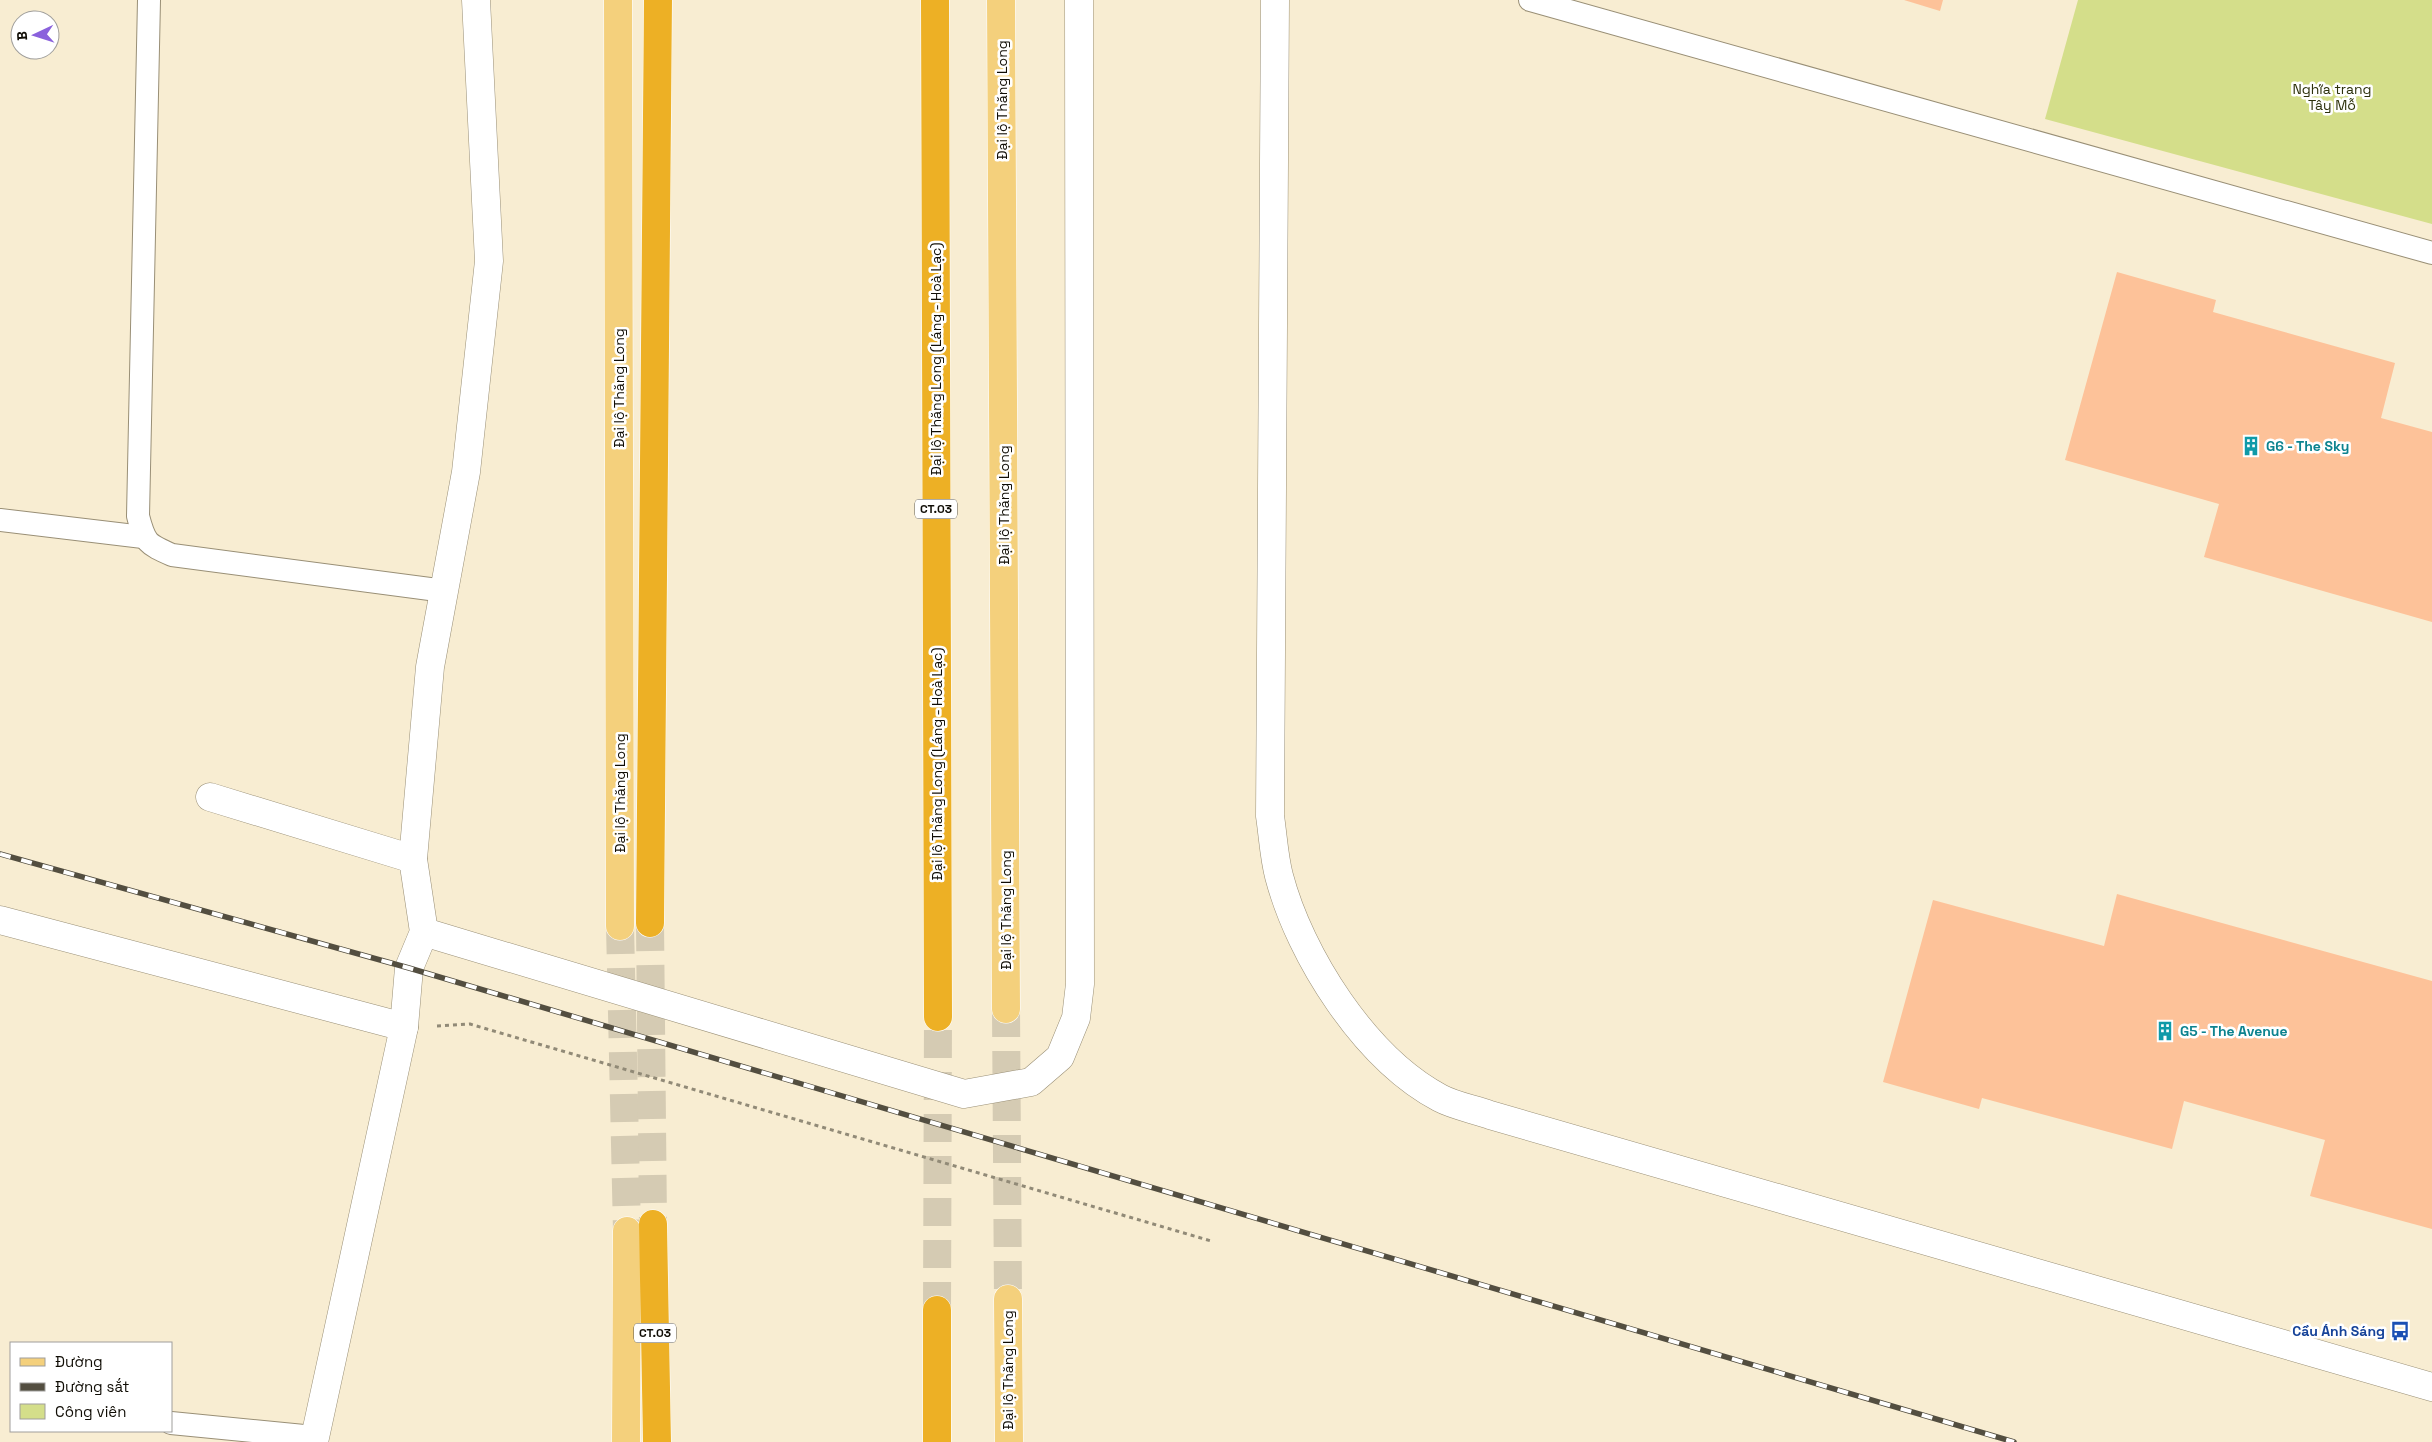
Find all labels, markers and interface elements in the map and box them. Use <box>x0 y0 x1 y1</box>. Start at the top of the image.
north arrow <box>10 10 60 60</box>
text: B <box>13 31 31 41</box>
street label: Đại lộ Thăng Long <box>993 40 1011 160</box>
park label: Nghĩa trang Tây Mỗ <box>2292 80 2372 114</box>
street label: Đại lộ Thăng Long (Láng - Hoà Lạc) <box>927 243 945 475</box>
street label: Đại lộ Thăng Long <box>610 328 628 448</box>
building icon: G6 - The Sky <box>2240 435 2262 457</box>
place label: G6 - The Sky <box>2266 437 2349 455</box>
street label: Đại lộ Thăng Long <box>995 445 1013 565</box>
road number: CT.03 <box>915 499 957 518</box>
street label: Đại lộ Thăng Long (Láng - Hoà Lạc) <box>928 648 946 880</box>
street label: Đại lộ Thăng Long <box>611 733 629 853</box>
street label: Đại lộ Thăng Long <box>997 850 1015 970</box>
building icon: G5 - The Avenue <box>2154 1020 2176 1042</box>
place label: G5 - The Avenue <box>2180 1022 2288 1040</box>
street label: Đại lộ Thăng Long <box>999 1310 1017 1430</box>
bus stop icon: Cầu Ánh Sáng <box>2389 1320 2411 1342</box>
place label: Cầu Ánh Sáng <box>2292 1322 2385 1340</box>
road number: CT.03 <box>634 1324 676 1342</box>
legend <box>10 1342 172 1432</box>
text: Đường <box>55 1352 103 1371</box>
text: Đường sắt <box>55 1377 130 1396</box>
text: Công viên <box>55 1402 126 1421</box>

